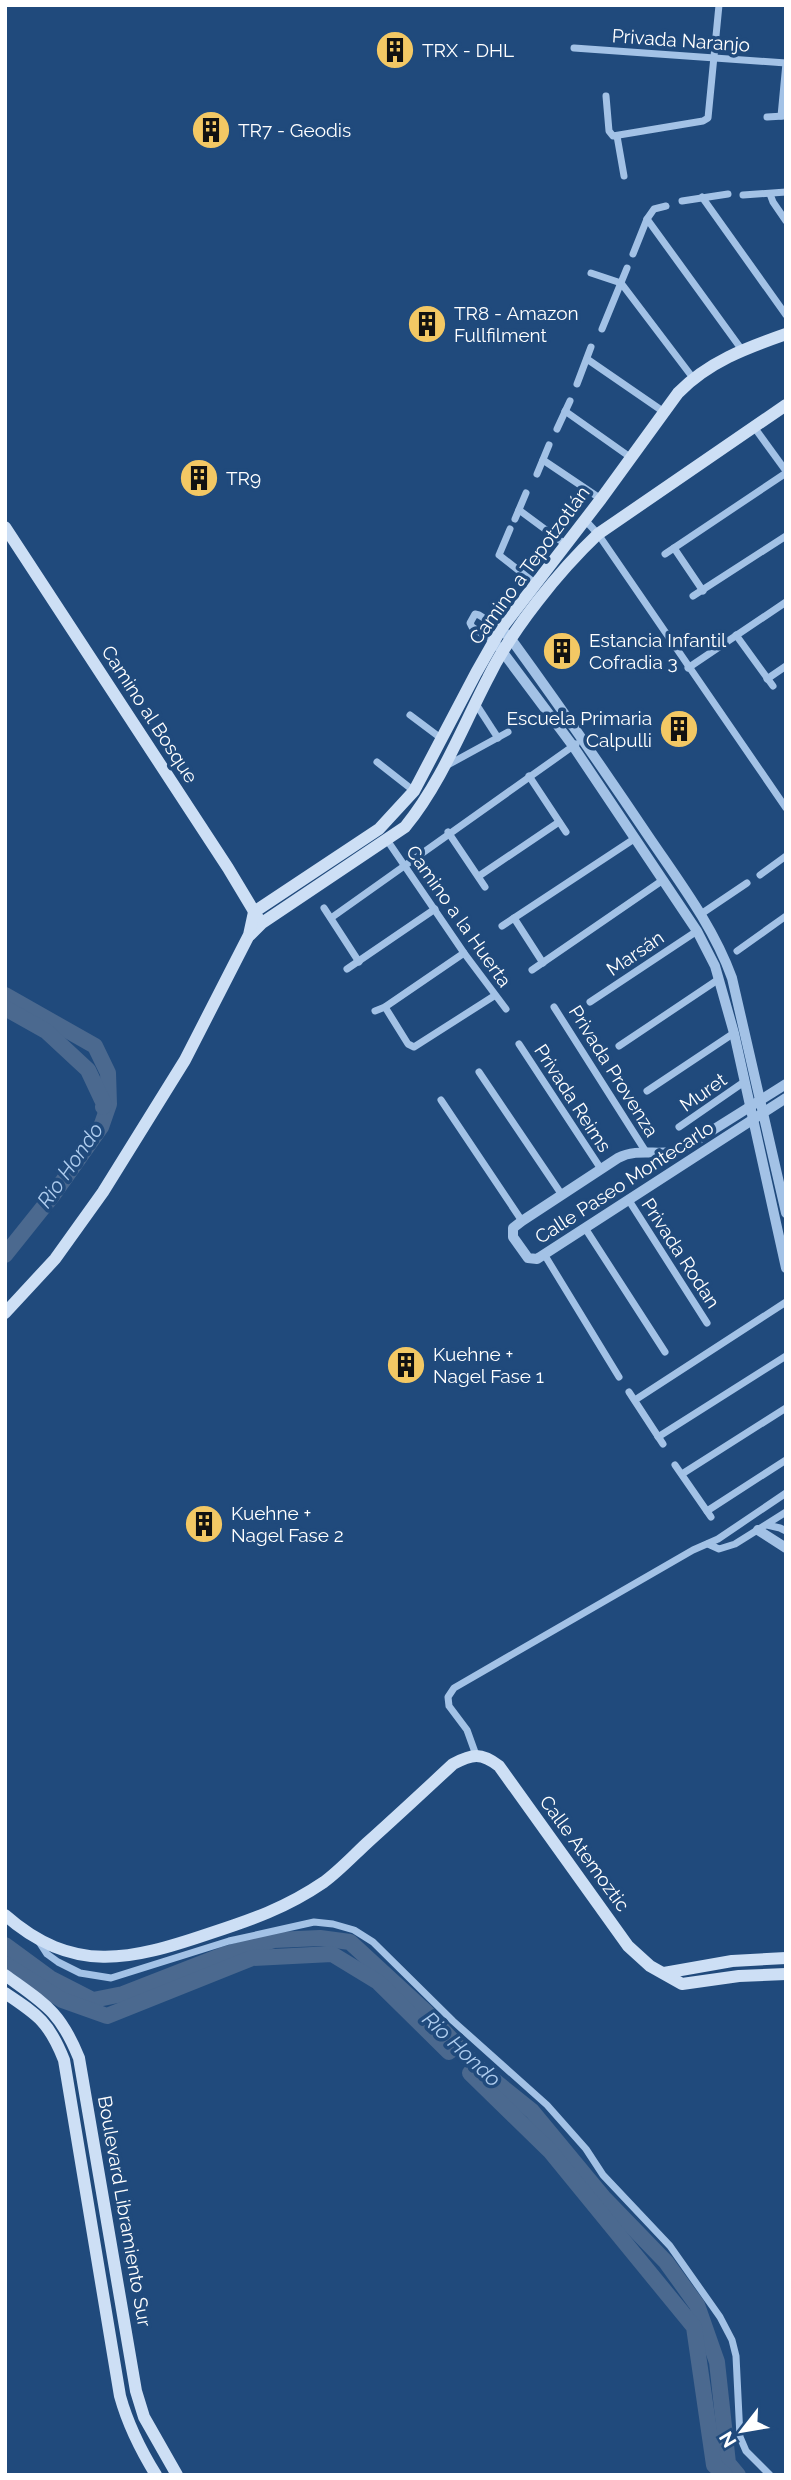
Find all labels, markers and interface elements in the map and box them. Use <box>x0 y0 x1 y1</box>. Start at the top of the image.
street label: Privada Naranjo <box>611 24 751 56</box>
building icon: TRX - DHL <box>374 29 416 71</box>
place label: TRX - DHL <box>422 39 514 61</box>
building icon: TR7 - Geodis <box>190 109 232 151</box>
place label: TR7 - Geodis <box>238 119 351 141</box>
place label: TR8 - Amazon Fullfilment <box>454 302 579 346</box>
building icon: TR8 - Amazon Fullfilment <box>406 303 448 345</box>
building icon: TR9 <box>178 457 220 499</box>
place label: TR9 <box>226 467 261 489</box>
street label: Camino a Tepotzotlán <box>464 482 594 648</box>
place label: Estancia Infantil Cofradia 3 <box>589 629 727 673</box>
building icon: Estancia Infantil Cofradia 3 <box>541 630 583 672</box>
street label: Camino al Bosque <box>97 641 203 787</box>
place label: Escuela Primaria Calpulli <box>506 707 652 751</box>
building icon: Escuela Primaria Calpulli <box>658 708 700 750</box>
street label: Camino a la Huerta <box>402 841 516 991</box>
street label: Marsán <box>602 926 668 980</box>
street label: Privada Provenza <box>565 1001 663 1141</box>
street label: Privada Reims <box>530 1040 616 1156</box>
street label: Muret <box>675 1068 731 1116</box>
street label: Calle Paseo Montecarlo <box>531 1116 717 1248</box>
water label: Rio Hondo <box>32 1118 108 1212</box>
street label: Privada Rodan <box>637 1194 725 1312</box>
place label: Kuehne + Nagel Fase 1 <box>433 1343 544 1387</box>
building icon: Kuehne + Nagel Fase 1 <box>385 1344 427 1386</box>
place label: Kuehne + Nagel Fase 2 <box>231 1502 344 1546</box>
building icon: Kuehne + Nagel Fase 2 <box>183 1503 225 1545</box>
street label: Calle Atemoztic <box>536 1791 634 1915</box>
water label: Rio Hondo <box>418 2006 506 2092</box>
street label: Boulevard Libramiento Sur <box>94 2094 156 2329</box>
north arrow <box>707 2396 777 2466</box>
text: N <box>714 2428 741 2452</box>

